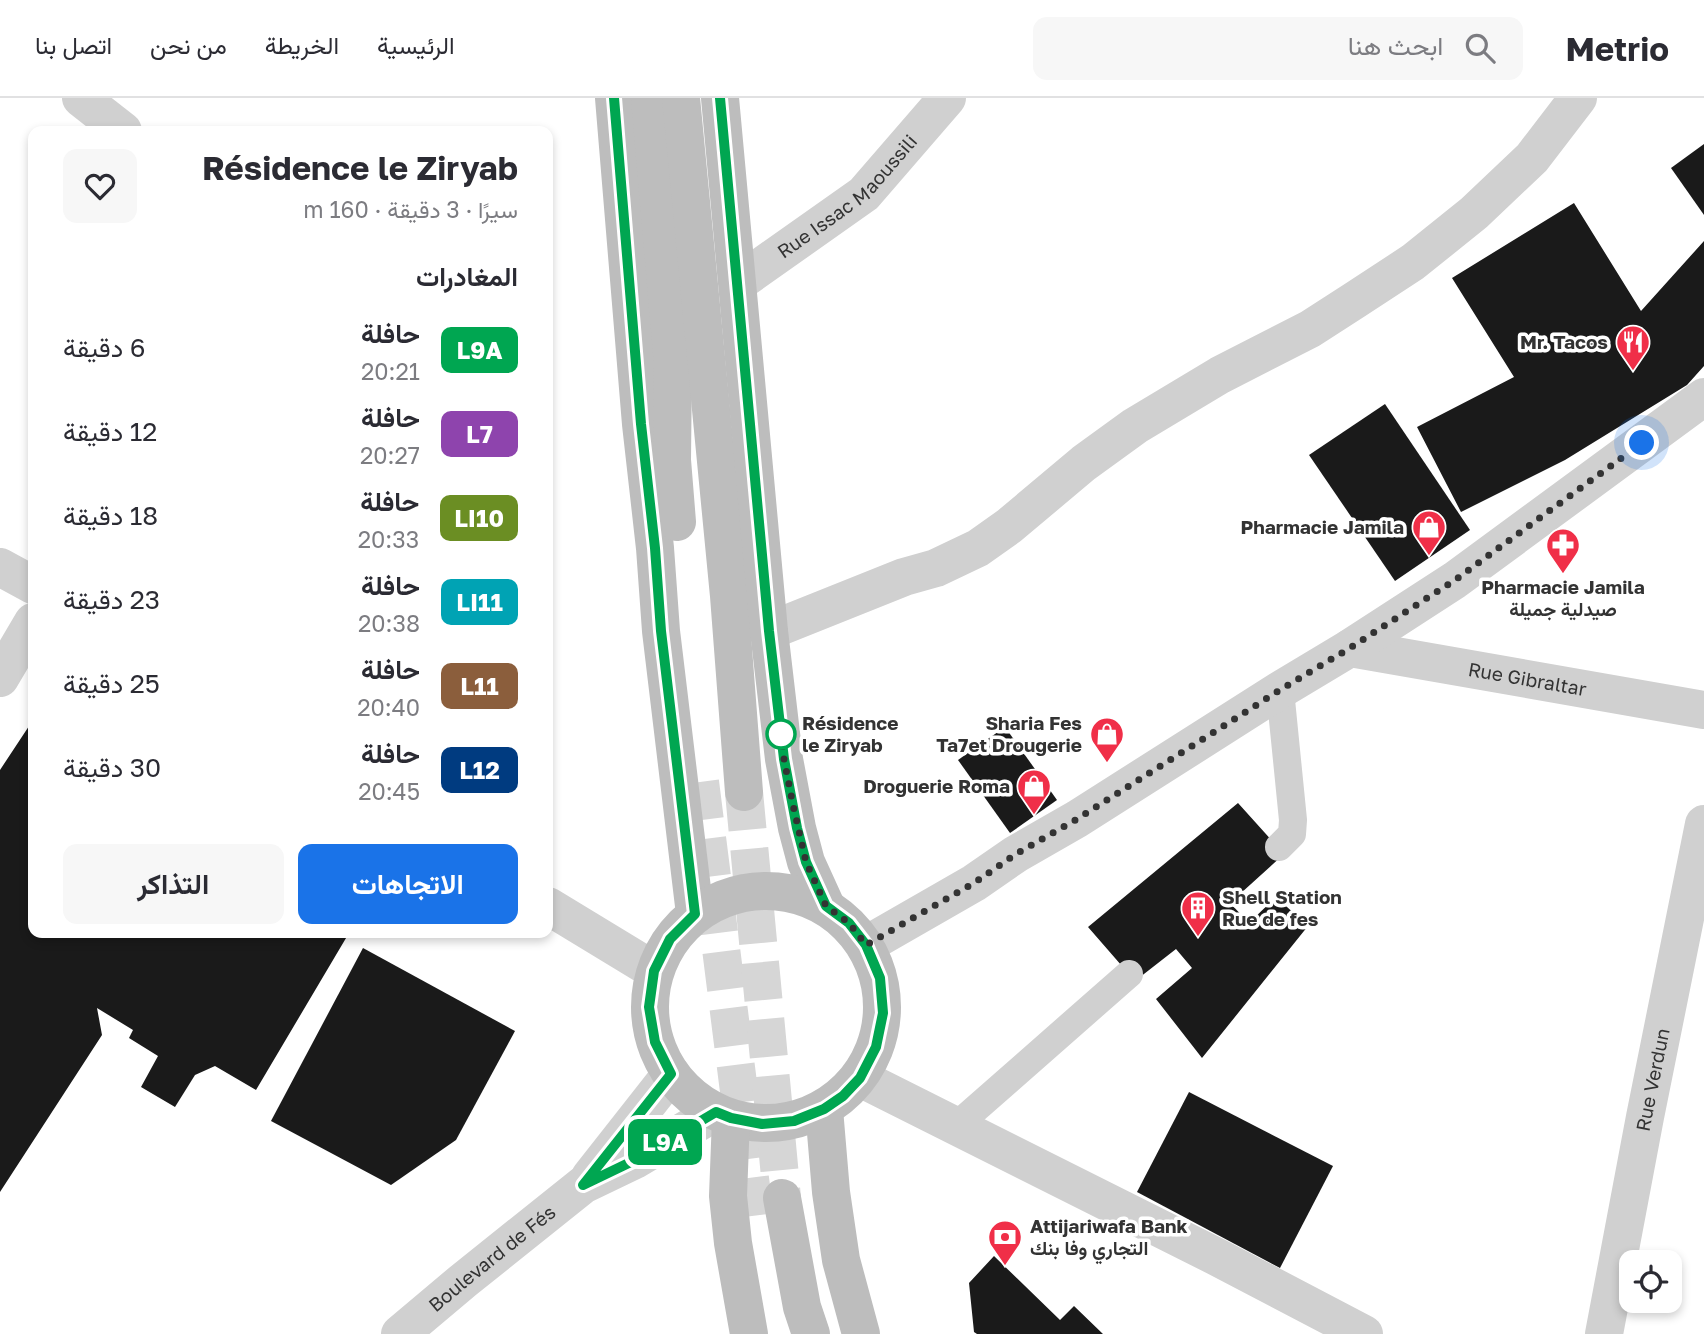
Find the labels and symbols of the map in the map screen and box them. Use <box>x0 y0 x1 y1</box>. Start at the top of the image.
street label: Rue Issac Maoussili <box>773 130 921 263</box>
restaurant icon: Mr. Tacos <box>1614 323 1652 372</box>
place label: Mr. Tacos <box>1520 330 1608 353</box>
your location <box>1624 425 1659 460</box>
shop icon: Pharmacie Jamila <box>1410 508 1448 557</box>
place label: Pharmacie Jamila <box>1241 515 1404 538</box>
pharmacy icon: Pharmacie Jamila صيدلية جميلة <box>1544 526 1582 575</box>
place label: Pharmacie Jamila صيدلية جميلة <box>1481 575 1645 621</box>
street label: Rue Gibraltar <box>1467 657 1589 700</box>
place label: Résidence le Ziryab <box>802 711 899 756</box>
place label: Sharia Fes Ta7et Drougerie <box>936 711 1082 756</box>
shop icon: Sharia Fes Ta7et Drougerie <box>1088 715 1126 764</box>
marker: Résidence le Ziryab <box>766 719 796 749</box>
shop icon: Droguerie Roma <box>1015 767 1053 816</box>
place label: Droguerie Roma <box>863 774 1010 797</box>
place label: Shell Station Rue de fes <box>1222 885 1342 930</box>
building icon: Shell Station Rue de fes <box>1179 889 1217 938</box>
street label: Rue Verdun <box>1631 1026 1674 1133</box>
line badge: L9A <box>625 1119 705 1165</box>
street label: Boulevard de Fés <box>423 1200 560 1316</box>
place label: Attijariwafa Bank التجاري وفا بنك <box>1030 1214 1188 1265</box>
bank icon: Attijariwafa Bank التجاري وفا بنك <box>986 1218 1024 1267</box>

